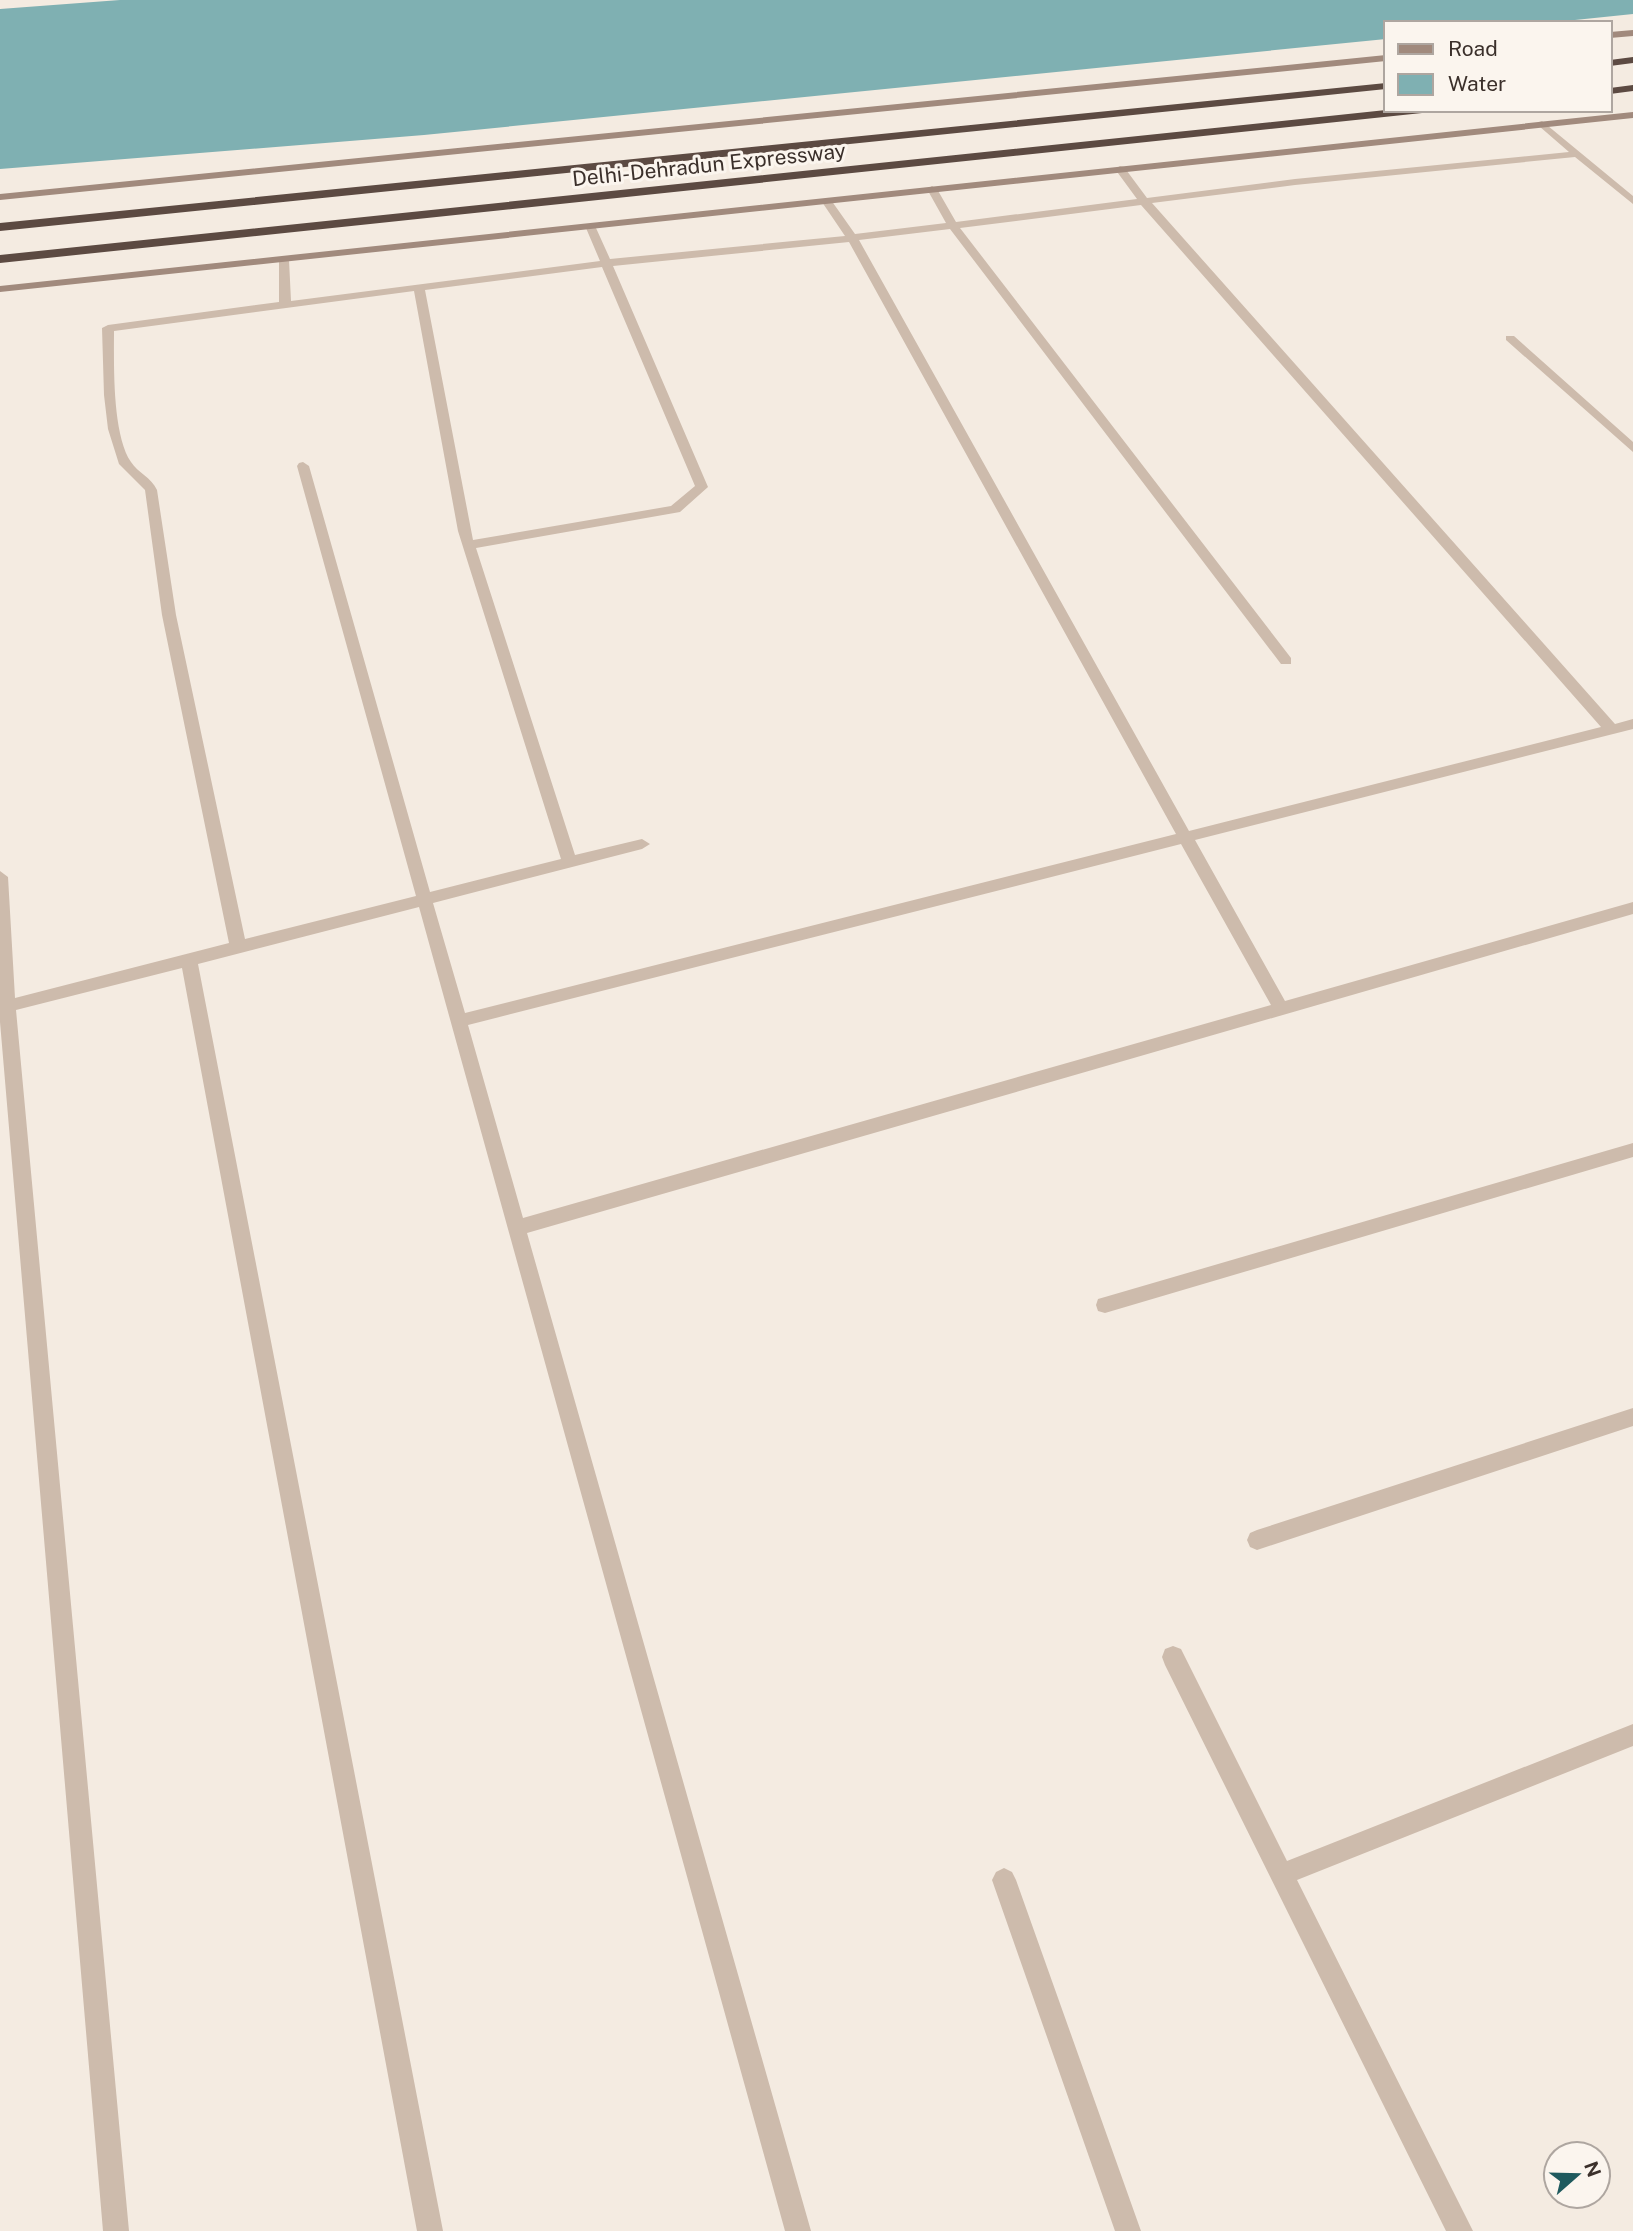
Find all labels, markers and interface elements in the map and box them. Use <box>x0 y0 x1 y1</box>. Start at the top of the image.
legend <box>1384 21 1612 112</box>
text: Road <box>1448 36 1498 61</box>
text: Water <box>1448 71 1506 96</box>
street label: Delhi-Dehradun Expressway <box>571 138 847 191</box>
north arrow <box>1542 2140 1612 2210</box>
text: N <box>1580 2158 1606 2180</box>

